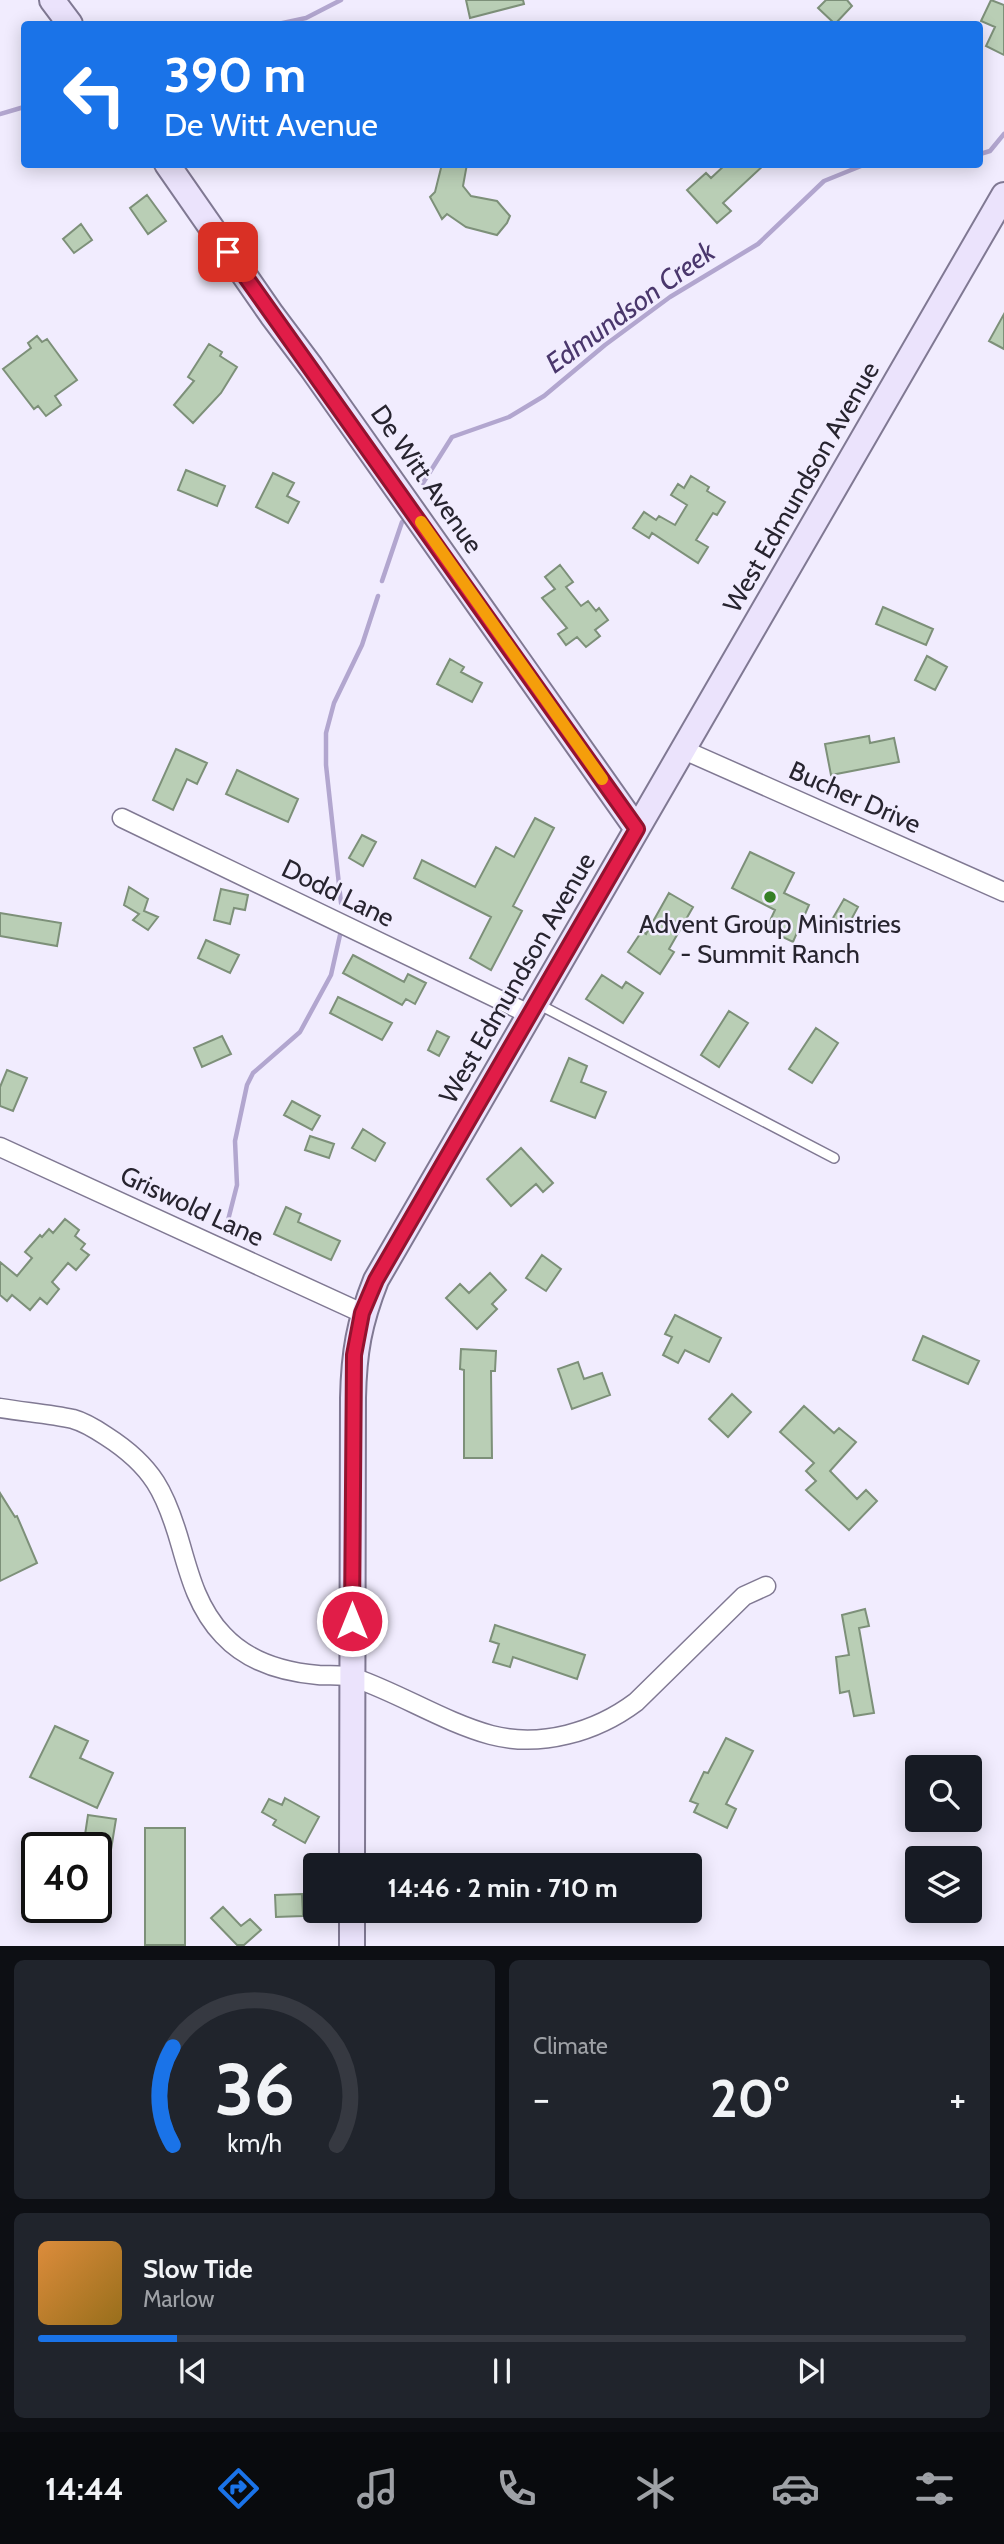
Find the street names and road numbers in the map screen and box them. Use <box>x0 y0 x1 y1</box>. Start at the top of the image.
street label: West Edmundson Avenue <box>716 356 886 618</box>
street label: De Witt Avenue <box>364 399 490 559</box>
street label: Bucher Drive <box>784 754 926 840</box>
street label: West Edmundson Avenue <box>432 847 602 1109</box>
street label: Dodd Lane <box>277 852 399 934</box>
street label: Griswold Lane <box>115 1159 269 1253</box>

